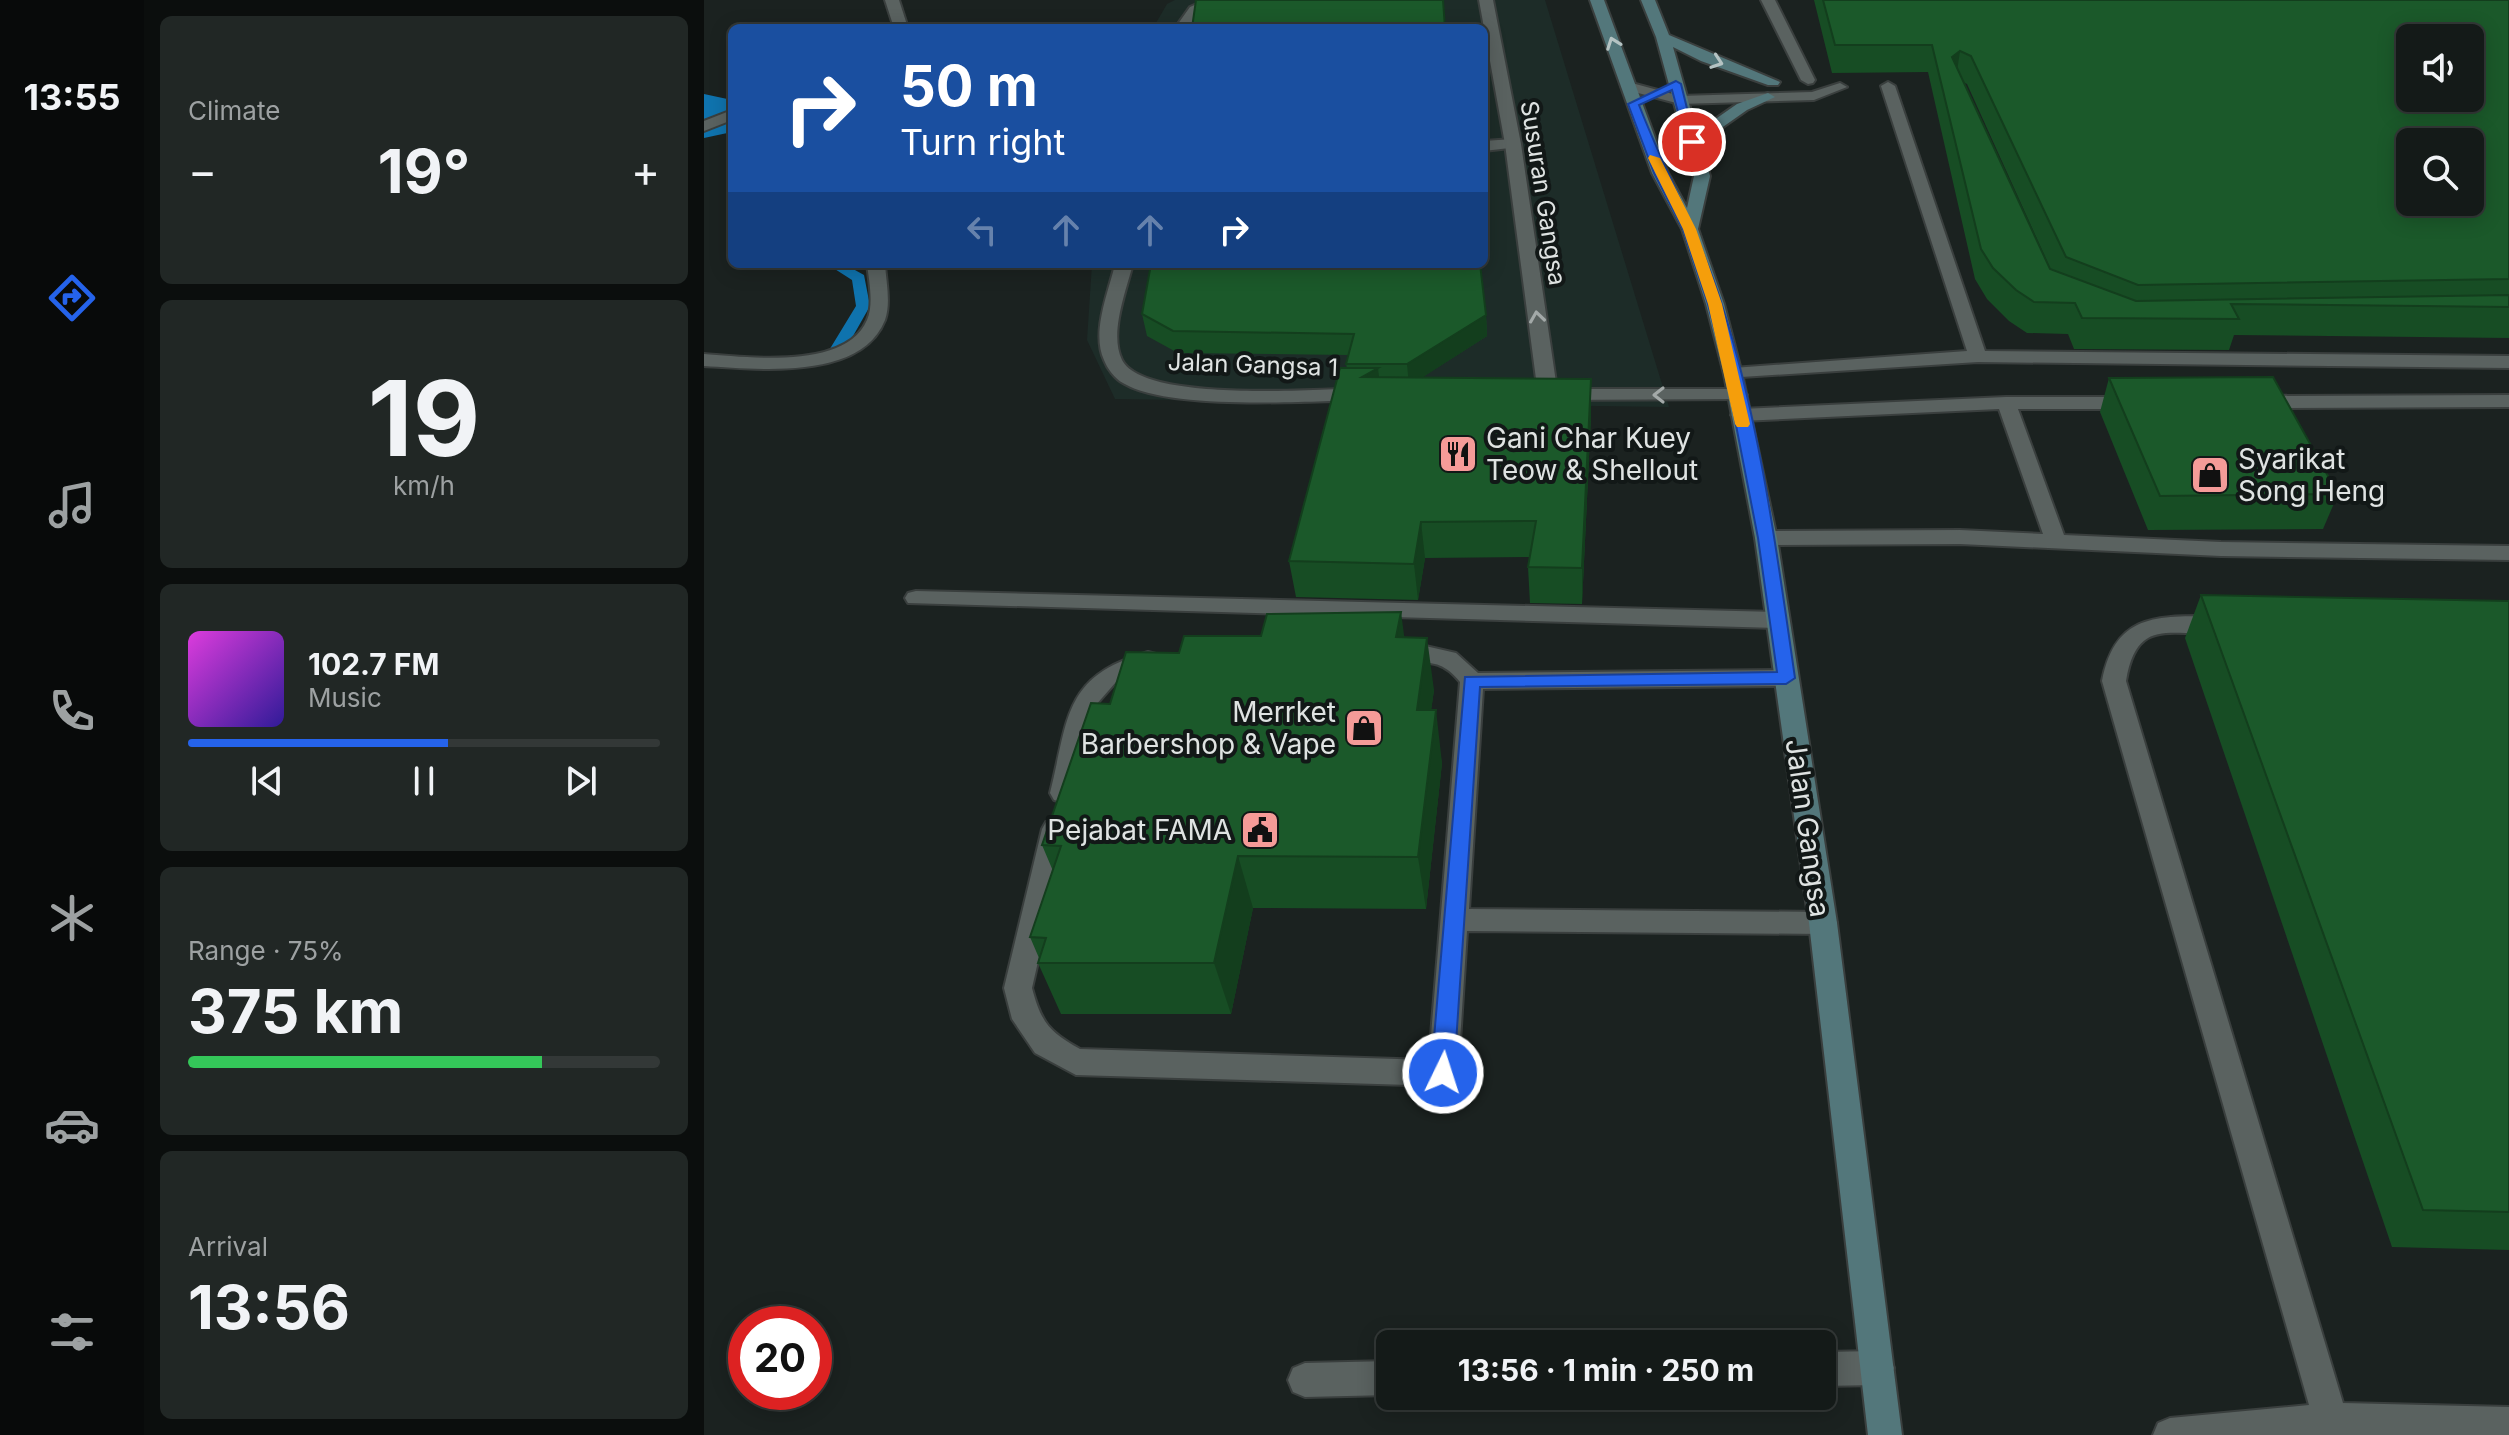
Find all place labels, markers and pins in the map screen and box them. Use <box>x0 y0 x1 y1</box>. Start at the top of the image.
pin <box>1658 108 1726 176</box>
place label: Gani Char Kuey Teow & Shellout <box>1486 421 1698 487</box>
restaurant icon: Gani Char Kuey Teow & Shellout <box>1437 433 1479 475</box>
place label: Syarikat Song Heng <box>2238 442 2385 508</box>
shop icon: Syarikat Song Heng <box>2189 454 2231 496</box>
place label: Merrket Barbershop & Vape <box>1081 695 1336 761</box>
shop icon: Merrket Barbershop & Vape <box>1343 707 1385 749</box>
public building icon: Pejabat FAMA <box>1239 809 1281 851</box>
place label: Pejabat FAMA <box>1047 813 1232 847</box>

